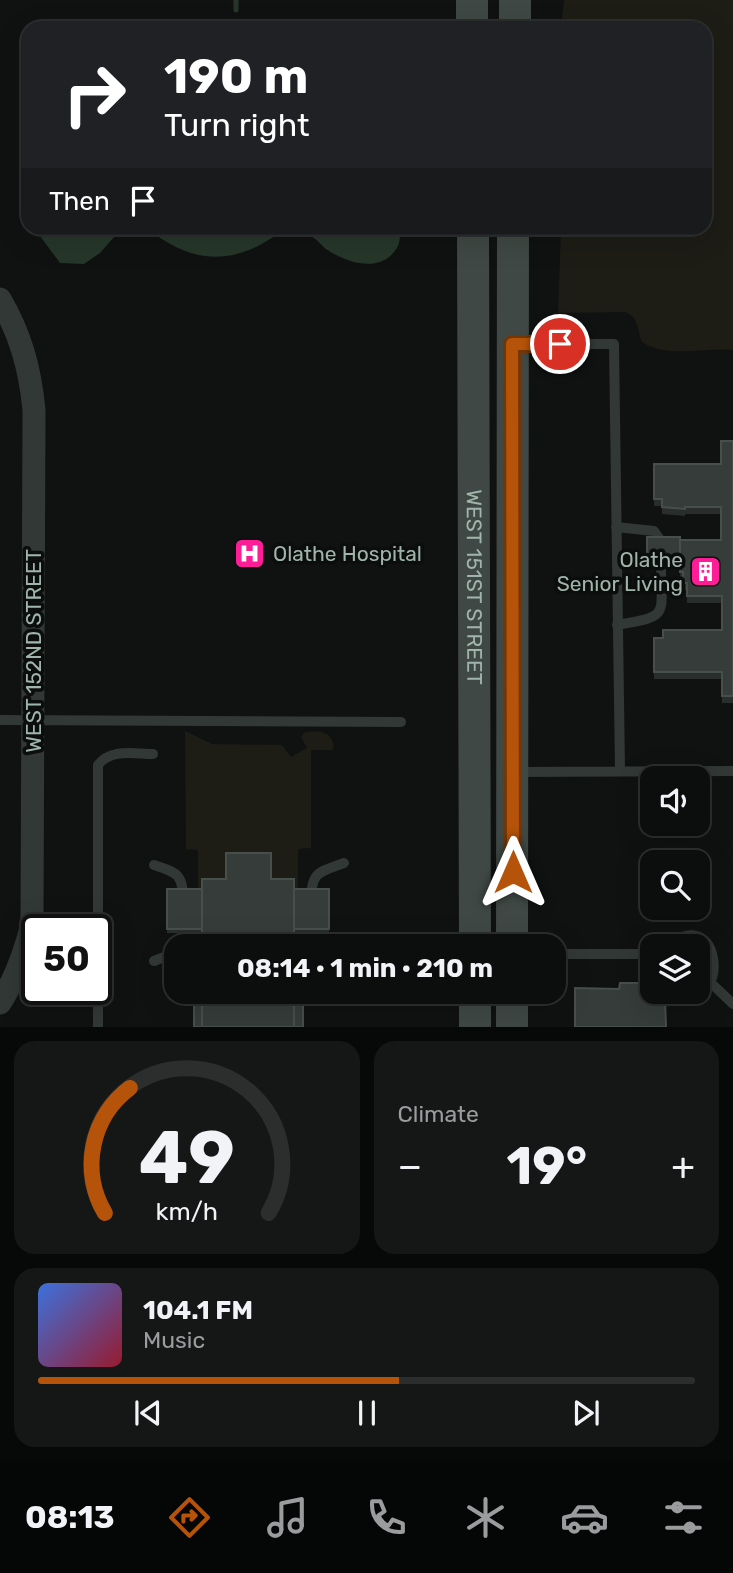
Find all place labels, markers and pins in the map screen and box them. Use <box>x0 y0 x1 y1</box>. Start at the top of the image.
pin <box>530 314 590 374</box>
hospital icon: Olathe Hospital <box>233 537 267 571</box>
place label: Olathe Hospital <box>273 541 422 566</box>
place label: Olathe Senior Living <box>557 547 683 596</box>
building icon: Olathe Senior Living <box>689 555 723 589</box>

